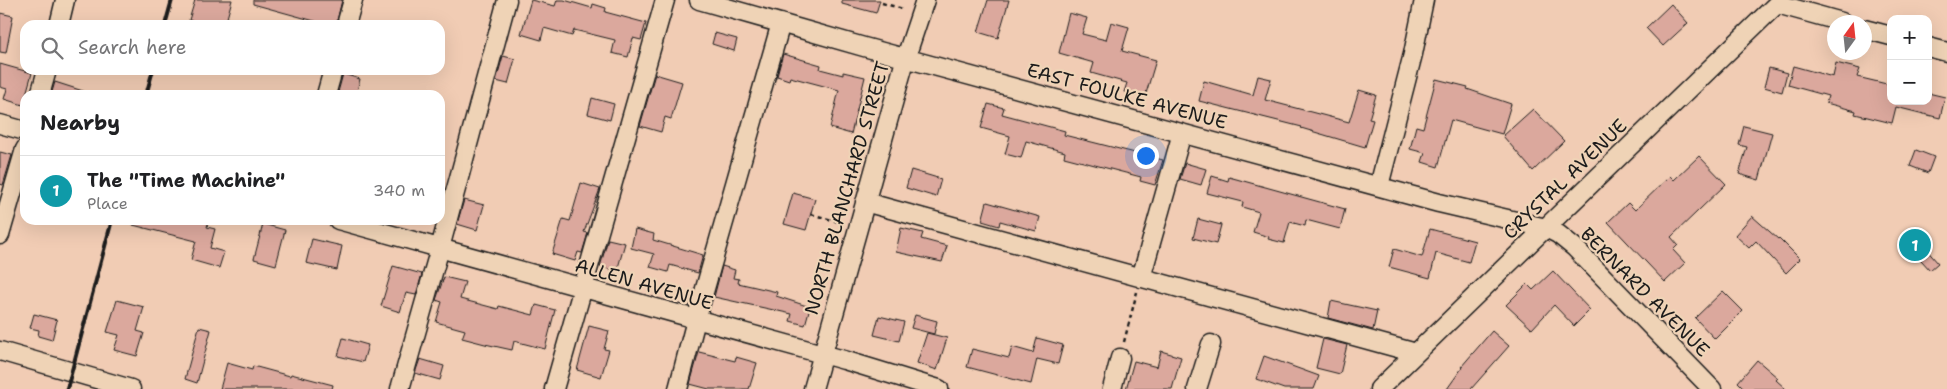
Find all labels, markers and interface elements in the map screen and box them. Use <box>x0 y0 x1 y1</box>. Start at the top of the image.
north arrow <box>1827 15 1872 60</box>
map controls <box>1887 15 1932 105</box>
button: + <box>1887 15 1932 60</box>
search box <box>20 20 445 75</box>
icon: search <box>38 34 66 62</box>
text: Search here <box>78 35 187 60</box>
street label: EAST FOULKE AVENUE <box>1024 57 1230 135</box>
street label: NORTH BLANCHARD STREET <box>799 58 895 318</box>
button: − <box>1887 60 1932 105</box>
text: Nearby <box>40 109 120 137</box>
street label: CRYSTAL AVENUE <box>1498 113 1632 245</box>
your location <box>1133 143 1159 169</box>
text: The "Time Machine" <box>87 168 285 193</box>
text: 1 <box>52 180 60 201</box>
text: 340 m <box>373 180 425 201</box>
text: Place <box>87 193 128 214</box>
street label: BERNARD AVENUE <box>1575 222 1715 362</box>
pin: 1 <box>1899 226 1931 264</box>
street label: ALLEN AVENUE <box>572 252 716 316</box>

